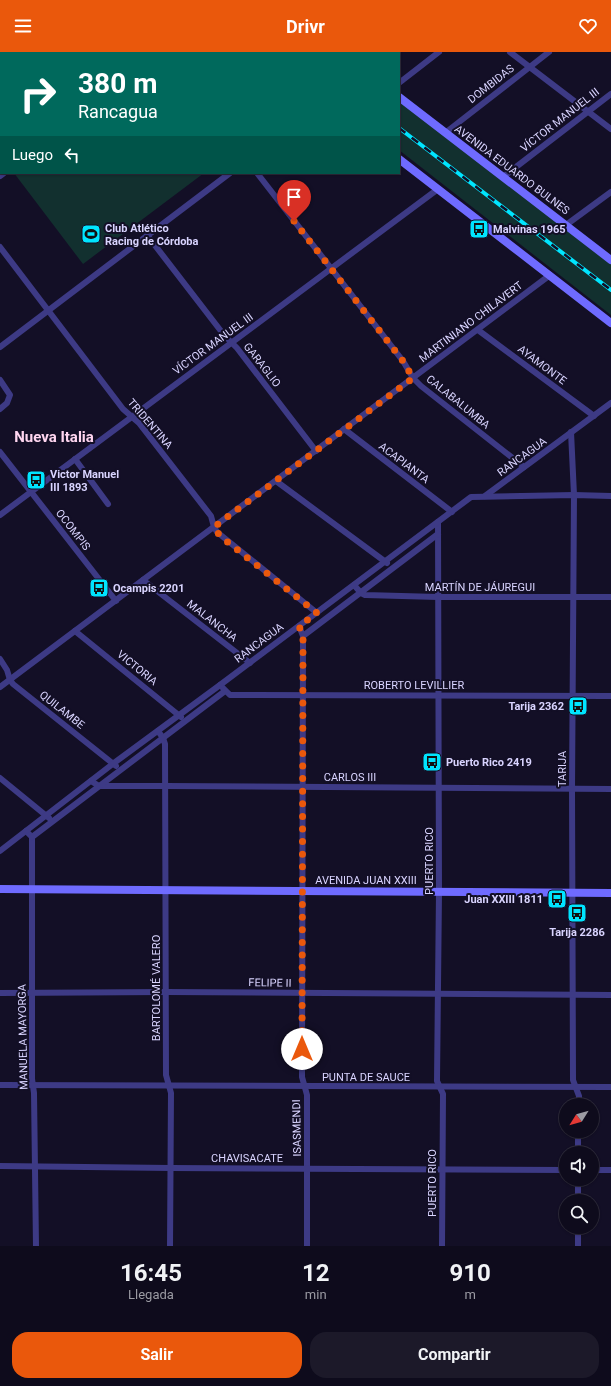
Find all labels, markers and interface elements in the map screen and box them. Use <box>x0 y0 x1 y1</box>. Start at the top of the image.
icon: menu <box>12 15 34 37</box>
icon: heart <box>577 15 599 37</box>
text: Drivr <box>286 16 325 37</box>
street label: DOMBIDAS <box>465 62 517 106</box>
text: 380 m <box>78 67 157 100</box>
icon: right <box>12 68 64 120</box>
street label: VÍCTOR MANUEL III <box>518 85 602 155</box>
text: Rancagua <box>78 101 158 122</box>
street label: AVENIDA EDUARDO BULNES <box>452 123 572 218</box>
icon: left <box>61 144 83 166</box>
text: Luego <box>12 146 53 164</box>
pin <box>277 180 311 221</box>
icon: arrive <box>283 186 305 208</box>
bus stop icon: Malvinas 1965 <box>468 218 490 240</box>
place label: Club Atlético Racing de Córdoba <box>105 222 199 248</box>
sports icon: Club Atlético Racing de Córdoba <box>80 223 102 245</box>
place label: Malvinas 1965 <box>493 223 566 236</box>
street label: MARTINIANO CHILAVERT <box>417 279 526 365</box>
street label: VÍCTOR MANUEL III <box>170 310 256 378</box>
street label: GARAGLIO <box>241 340 283 390</box>
street label: AYAMONTE <box>515 342 569 388</box>
street label: CALABALUMBA <box>424 372 493 432</box>
street label: TRIDENTINA <box>125 396 176 452</box>
district label: Nueva Italia <box>14 428 94 446</box>
street label: RANCAGUA <box>495 434 550 479</box>
street label: ACAPIANTA <box>376 440 432 487</box>
place label: Victor Manuel III 1893 <box>50 468 119 494</box>
bus stop icon: Victor Manuel III 1893 <box>25 469 47 491</box>
street label: OCOMPIS <box>53 507 93 553</box>
bus stop icon: Ocampis 2201 <box>88 577 110 599</box>
street label: MARTÍN DE JÁUREGUI <box>425 581 535 594</box>
place label: Ocampis 2201 <box>113 582 184 595</box>
street label: MALANCHA <box>184 597 240 645</box>
street label: RANCAGUA <box>232 620 287 666</box>
street label: VICTORIA <box>114 648 160 689</box>
street label: ROBERTO LEVILLIER <box>364 679 464 692</box>
street label: QUILAMBE <box>37 688 87 732</box>
bus stop icon: Tarija 2362 <box>567 695 589 717</box>
place label: Tarija 2362 <box>508 700 564 713</box>
street label: TARIJA <box>556 750 569 787</box>
bus stop icon: Puerto Rico 2419 <box>421 751 443 773</box>
place label: Puerto Rico 2419 <box>446 756 532 769</box>
street label: CARLOS III <box>324 771 376 784</box>
street label: PUERTO RICO <box>423 827 436 895</box>
street label: AVENIDA JUAN XXIII <box>315 874 417 887</box>
bus stop icon: Juan XXIII 1811 <box>546 888 568 910</box>
place label: Juan XXIII 1811 <box>464 893 543 906</box>
bus stop icon: Tarija 2286 <box>566 902 588 924</box>
place label: Tarija 2286 <box>549 926 605 939</box>
street label: BARTOLOMÉ VALERO <box>150 935 163 1041</box>
street label: FELIPE II <box>248 976 292 990</box>
street label: MANUELA MAYORGA <box>16 983 30 1090</box>
position arrow <box>281 1028 323 1070</box>
street label: PUNTA DE SAUCE <box>322 1071 410 1084</box>
north arrow <box>559 1098 599 1138</box>
map controls <box>559 1098 599 1234</box>
street label: ISASMENDI <box>290 1099 304 1157</box>
button: sound <box>559 1146 599 1186</box>
street label: PUERTO RICO <box>426 1149 439 1217</box>
street label: CHAVISACATE <box>211 1152 283 1165</box>
button: search <box>559 1194 599 1234</box>
text: 16:45 <box>120 1259 182 1287</box>
text: 12 <box>302 1259 330 1287</box>
text: 910 <box>450 1259 491 1287</box>
text: Llegada <box>128 1287 174 1302</box>
text: min <box>305 1287 327 1302</box>
text: m <box>465 1287 476 1302</box>
button: Salir <box>12 1332 302 1378</box>
button: Compartir <box>310 1332 599 1378</box>

